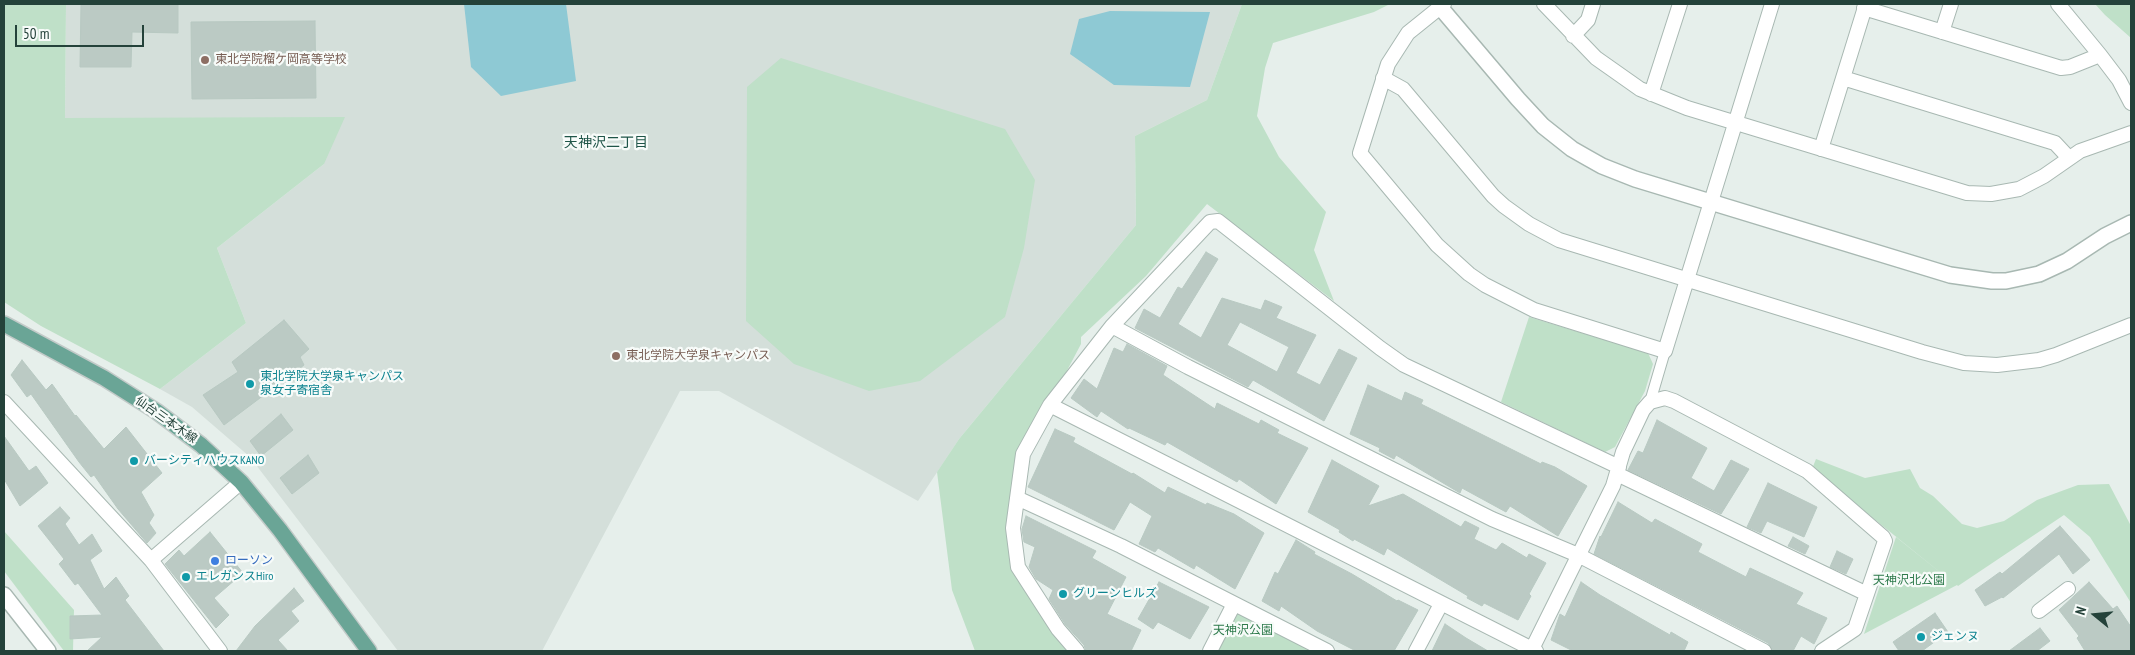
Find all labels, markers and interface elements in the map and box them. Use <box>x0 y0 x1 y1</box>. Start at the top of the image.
scale bar <box>18 15 146 47</box>
text: 50 m <box>23 24 49 43</box>
place label: 東北学院榴ケ岡高等学校 <box>215 53 347 67</box>
marker: 東北学院榴ケ岡高等学校 <box>199 54 211 66</box>
district label: 天神沢二丁目 <box>564 135 648 151</box>
place label: 東北学院大学泉キャンパス <box>626 349 770 363</box>
marker: 東北学院大学泉キャンパス <box>610 350 622 362</box>
place label: 東北学院大学泉キャンパス 泉女子寄宿舎 <box>260 370 404 398</box>
marker: 東北学院大学泉キャンパス 泉女子寄宿舎 <box>244 378 256 390</box>
street label: 仙台三本木線 <box>132 393 200 447</box>
place label: バーシティハウスKANO <box>144 454 264 468</box>
marker: バーシティハウスKANO <box>128 455 140 467</box>
place label: ローソン <box>225 554 273 568</box>
marker: ローソン <box>209 555 221 567</box>
place label: エレガンスHiro <box>196 570 274 584</box>
marker: エレガンスHiro <box>180 571 192 583</box>
park label: 天神沢北公園 <box>1873 574 1945 588</box>
place label: グリーンヒルズ <box>1073 587 1157 601</box>
marker: グリーンヒルズ <box>1057 588 1069 600</box>
north arrow <box>2070 590 2120 640</box>
text: N <box>2071 604 2090 617</box>
park label: 天神沢公園 <box>1213 624 1273 638</box>
place label: ジェンヌ <box>1931 630 1979 644</box>
marker: ジェンヌ <box>1915 631 1927 643</box>

